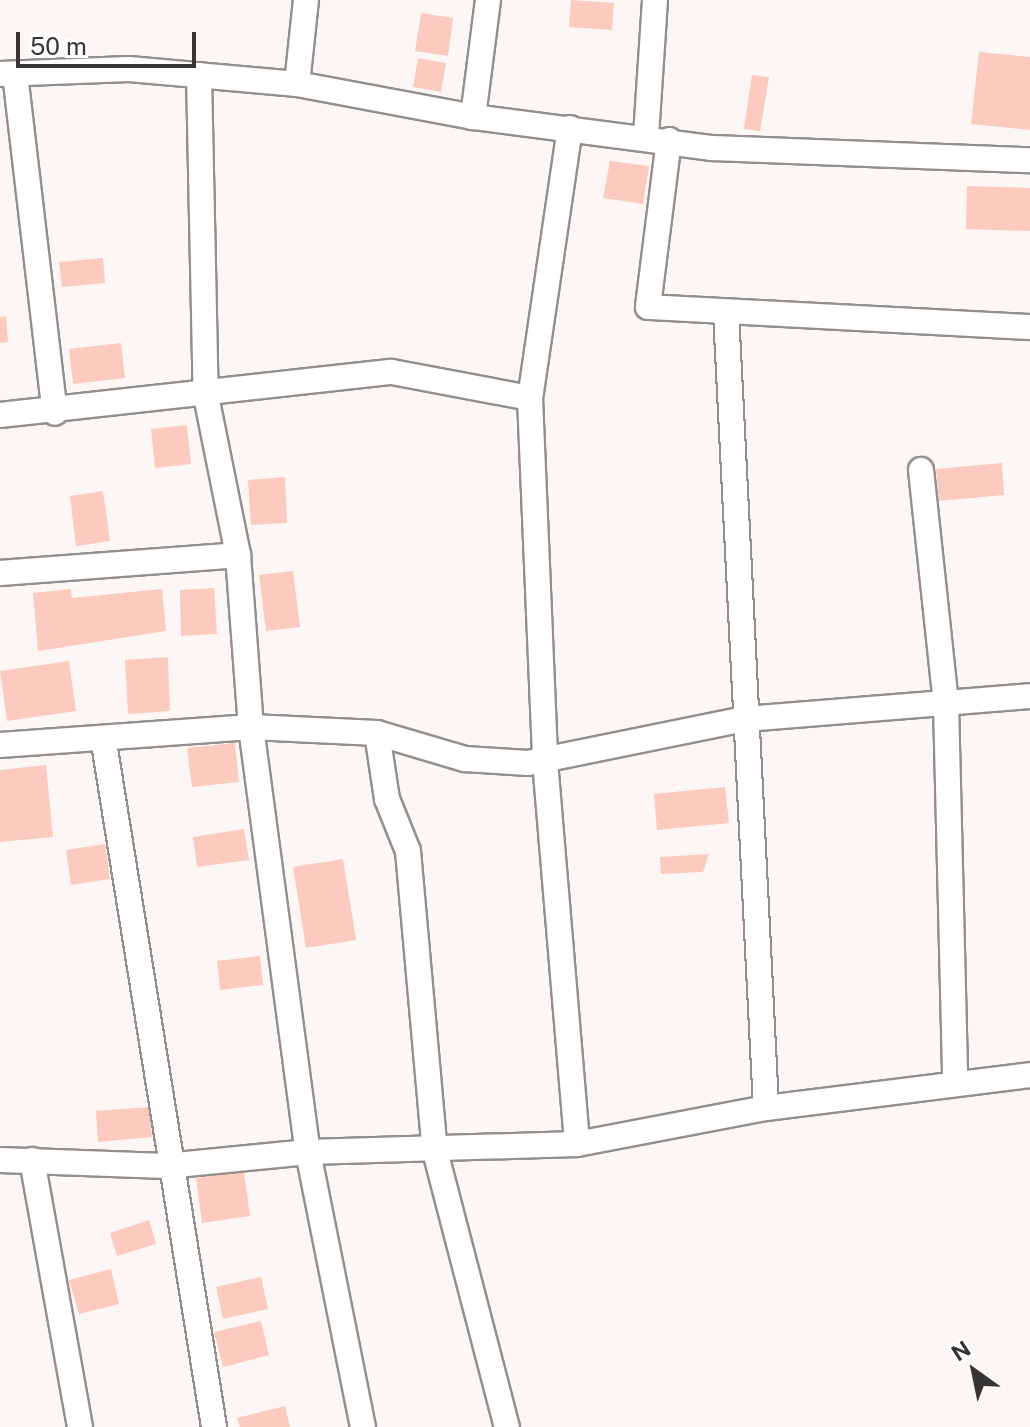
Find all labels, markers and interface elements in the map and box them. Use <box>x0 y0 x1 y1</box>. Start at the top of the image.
scale bar <box>20 16 200 66</box>
text: 50 m <box>30 32 87 60</box>
north arrow <box>934 1331 1014 1411</box>
text: N <box>947 1335 975 1366</box>

